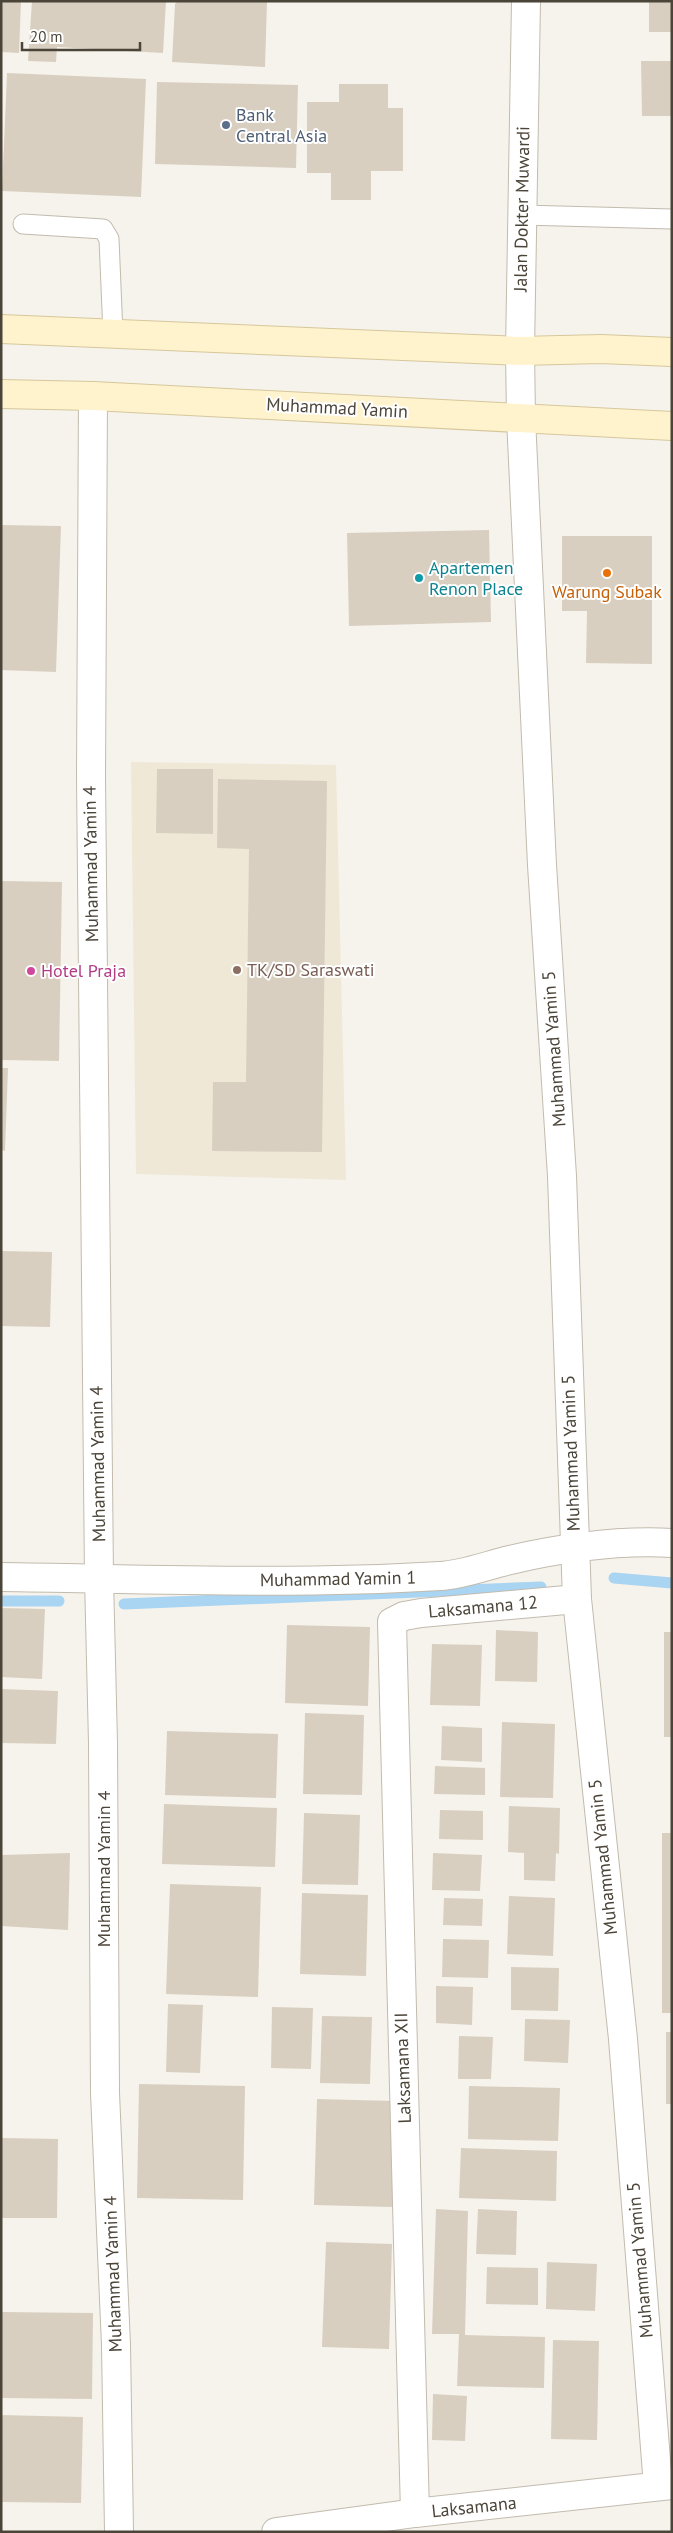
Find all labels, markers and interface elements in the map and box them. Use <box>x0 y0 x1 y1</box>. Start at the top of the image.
scale bar <box>22 20 140 52</box>
text: 20 m <box>30 27 63 46</box>
place label: Bank Central Asia <box>236 103 327 147</box>
marker: Bank Central Asia <box>220 119 232 131</box>
street label: Jalan Dokter Muwardi <box>509 126 534 293</box>
street label: Muhammad Yamin <box>266 392 408 423</box>
place label: Apartemen Renon Place <box>429 556 523 600</box>
marker: Warung Subak <box>601 567 613 579</box>
marker: Apartemen Renon Place <box>413 572 425 584</box>
place label: Warung Subak <box>552 580 662 603</box>
street label: Muhammad Yamin 4 <box>78 785 103 942</box>
place label: TK/SD Saraswati <box>247 958 375 981</box>
place label: Hotel Praja <box>41 959 126 982</box>
marker: TK/SD Saraswati <box>231 964 243 976</box>
marker: Hotel Praja <box>25 965 37 977</box>
street label: Muhammad Yamin 5 <box>537 970 570 1128</box>
street label: Muhammad Yamin 5 <box>556 1374 585 1532</box>
street label: Muhammad Yamin 4 <box>85 1385 110 1542</box>
street label: Muhammad Yamin 1 <box>260 1566 416 1591</box>
street label: Laksamana 12 <box>427 1590 539 1623</box>
street label: Muhammad Yamin 5 <box>583 1778 622 1936</box>
street label: Muhammad Yamin 4 <box>92 1791 115 1947</box>
street label: Laksamana XII <box>389 2012 416 2124</box>
street label: Muhammad Yamin 5 <box>621 2181 658 2339</box>
street label: Muhammad Yamin 4 <box>98 2195 127 2353</box>
street label: Laksamana <box>430 2491 518 2522</box>

